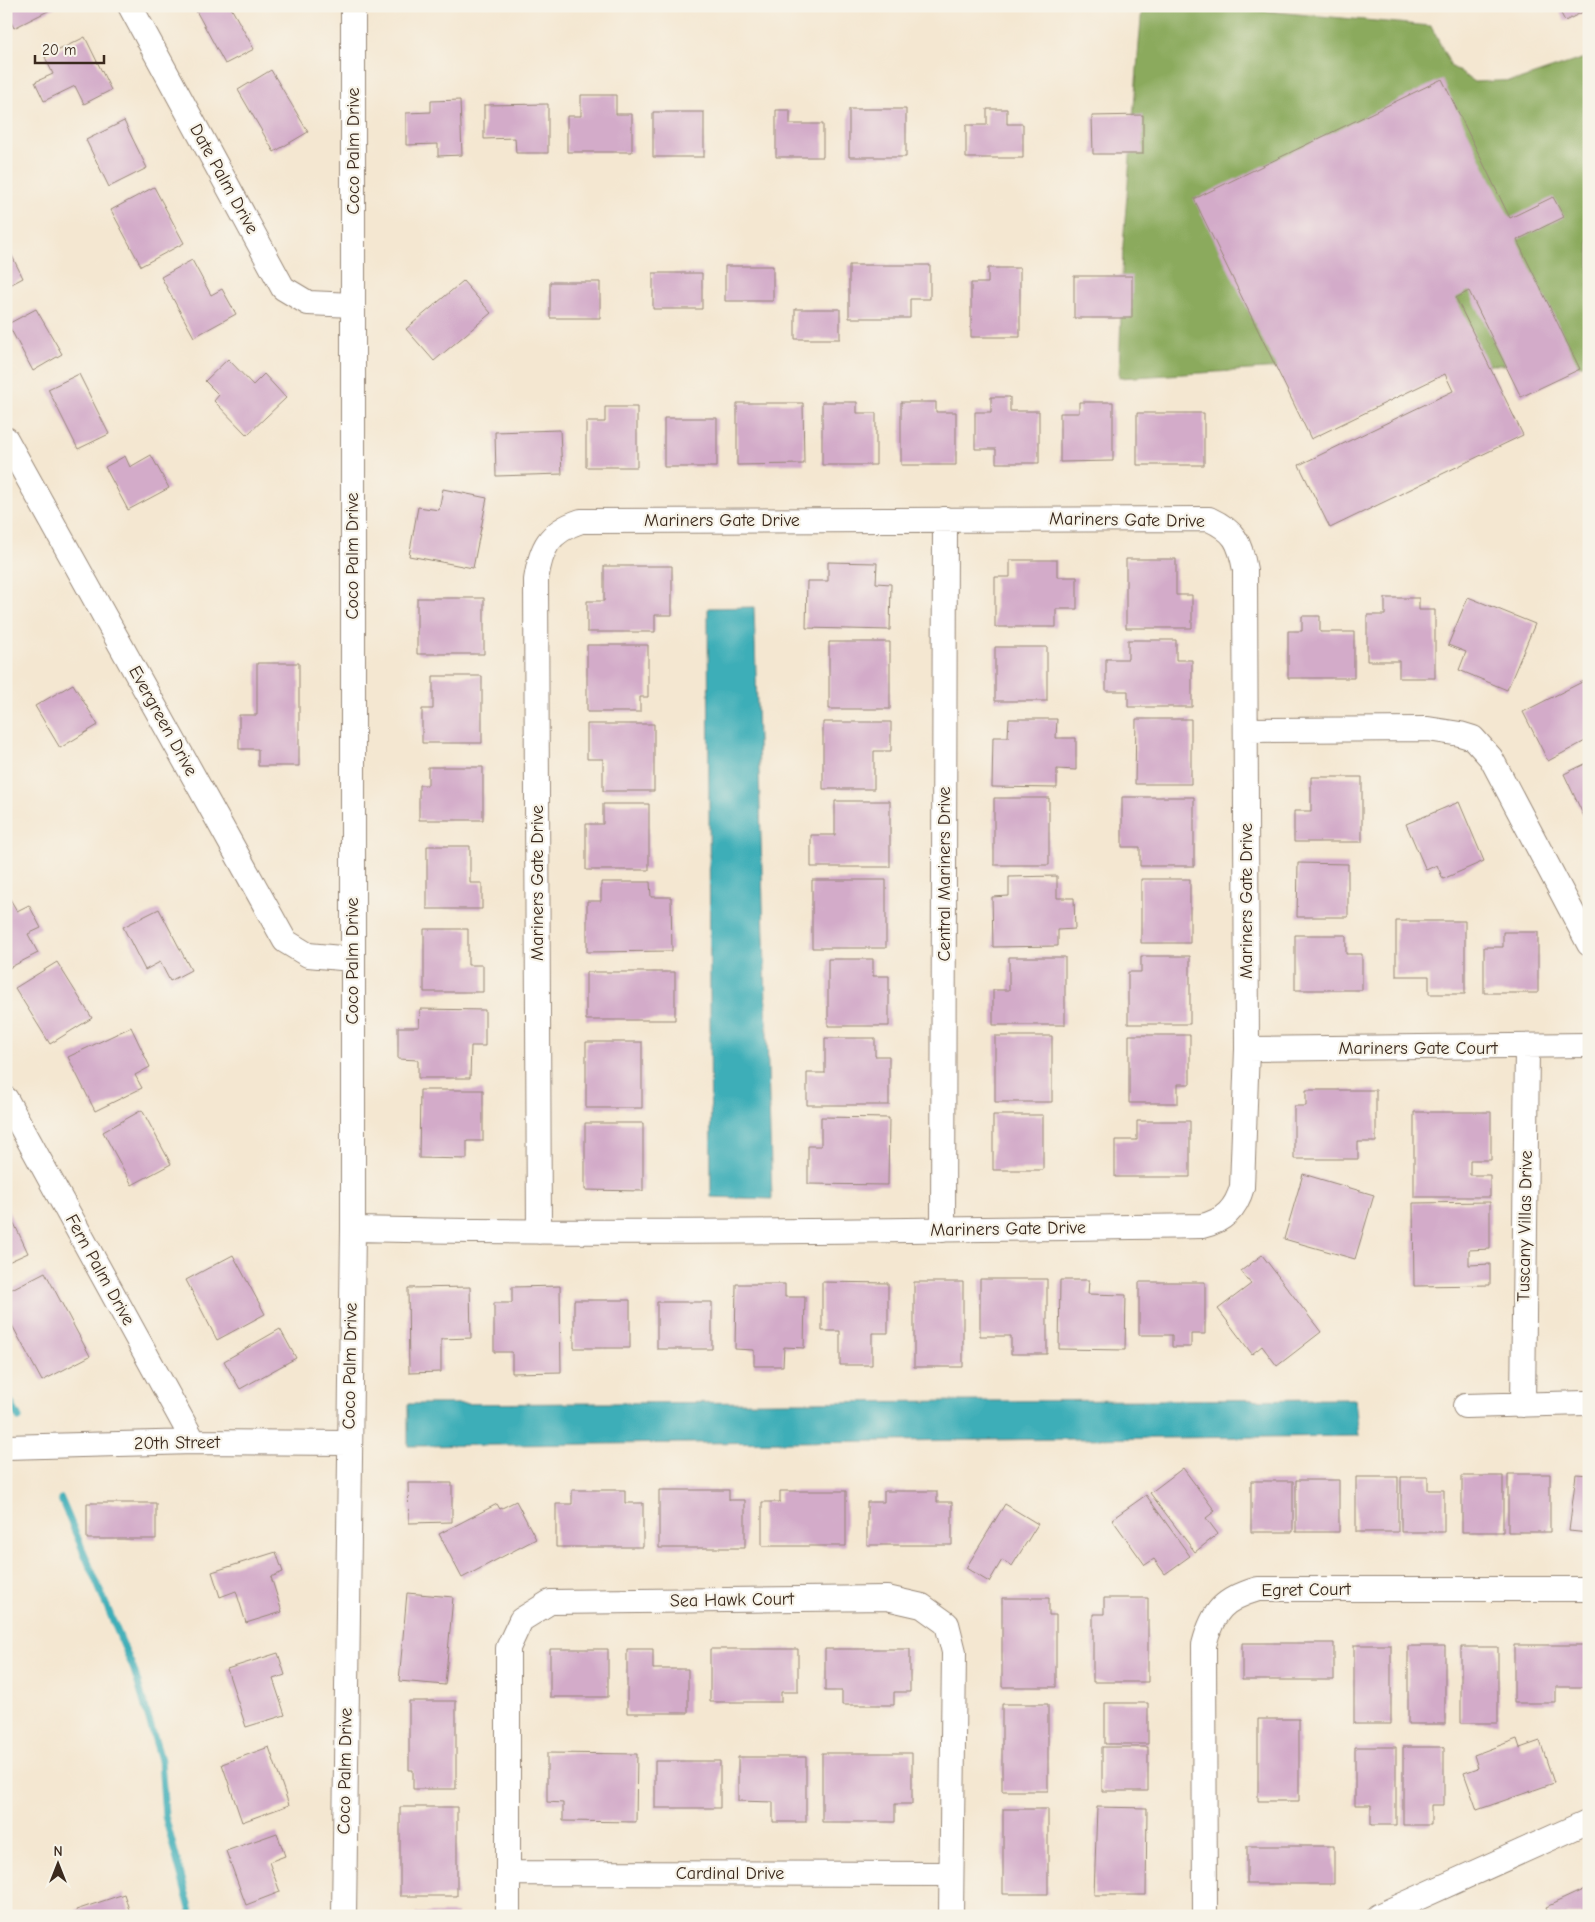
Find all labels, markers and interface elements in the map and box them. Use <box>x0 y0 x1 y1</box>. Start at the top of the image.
scale bar <box>35 32 104 64</box>
text: 20 m <box>42 41 76 59</box>
street label: Coco Palm Drive <box>343 88 364 214</box>
street label: Date Palm Drive <box>185 120 263 238</box>
street label: Coco Palm Drive <box>342 493 363 619</box>
street label: Mariners Gate Drive <box>1049 508 1205 532</box>
street label: Mariners Gate Drive <box>644 510 800 531</box>
street label: Evergreen Drive <box>124 662 202 780</box>
street label: Central Mariners Drive <box>934 786 955 962</box>
street label: Mariners Gate Drive <box>527 805 548 961</box>
street label: Mariners Gate Drive <box>1236 823 1257 979</box>
street label: Coco Palm Drive <box>342 898 363 1024</box>
street label: Mariners Gate Court <box>1338 1038 1498 1059</box>
street label: Tuscany Villas Drive <box>1513 1150 1537 1302</box>
street label: Fern Palm Drive <box>61 1211 139 1329</box>
street label: Mariners Gate Drive <box>930 1217 1086 1241</box>
street label: Coco Palm Drive <box>338 1302 362 1430</box>
street label: 20th Street <box>134 1432 221 1454</box>
street label: Egret Court <box>1261 1579 1352 1601</box>
street label: Sea Hawk Court <box>670 1588 795 1612</box>
street label: Coco Palm Drive <box>333 1707 357 1835</box>
north arrow <box>32 1840 82 1890</box>
text: N <box>53 1843 63 1860</box>
street label: Cardinal Drive <box>676 1863 784 1884</box>

